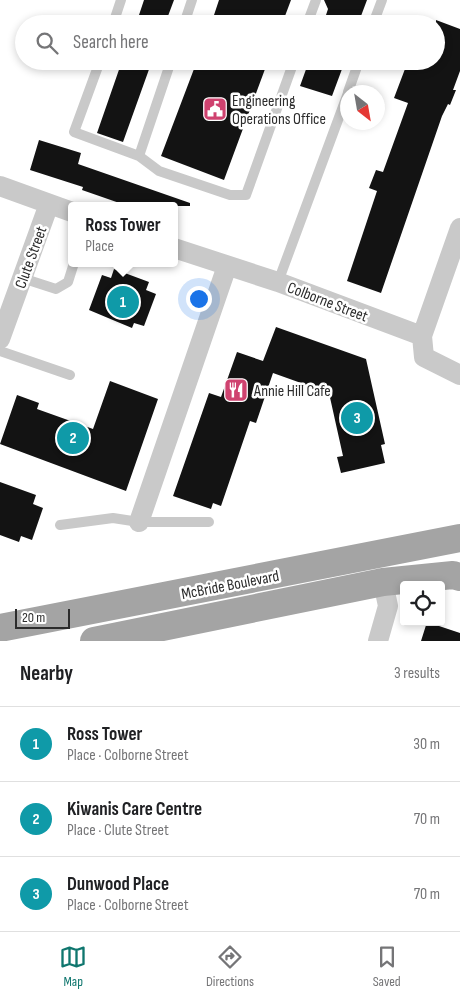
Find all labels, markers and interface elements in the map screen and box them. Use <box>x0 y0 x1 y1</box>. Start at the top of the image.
search box <box>15 15 445 70</box>
icon: search <box>33 29 61 57</box>
text: Search here <box>73 31 149 54</box>
north arrow <box>340 85 385 130</box>
place label: Engineering Operations Office <box>232 92 326 129</box>
public building icon: Engineering Operations Office <box>202 96 228 122</box>
popup <box>68 202 178 267</box>
text: Ross Tower <box>85 214 161 237</box>
street label: Clute Street <box>11 224 51 291</box>
text: Place <box>85 237 114 256</box>
street label: Colborne Street <box>285 278 371 326</box>
pin: 1 <box>107 283 139 321</box>
your location <box>186 286 212 312</box>
restaurant icon: Annie Hill Cafe <box>223 377 249 403</box>
place label: Annie Hill Cafe <box>253 382 331 401</box>
pin: 3 <box>341 399 373 437</box>
pin: 2 <box>57 419 89 457</box>
street label: McBride Boulevard <box>180 567 281 604</box>
map controls <box>400 581 445 626</box>
button: locate <box>400 581 445 626</box>
scale bar <box>15 606 70 629</box>
text: 20 m <box>22 609 45 626</box>
text: Nearby <box>20 661 73 686</box>
text: 3 results <box>394 664 440 683</box>
text: Ross Tower <box>67 723 142 746</box>
text: 1 <box>33 735 39 754</box>
text: 30 m <box>413 735 440 754</box>
text: Place · Colborne Street <box>67 746 189 765</box>
text: Kiwanis Care Centre <box>67 798 202 821</box>
text: 2 <box>32 810 40 829</box>
text: 70 m <box>414 810 440 829</box>
text: Place · Clute Street <box>67 821 169 840</box>
text: Dunwood Place <box>67 873 169 896</box>
text: 3 <box>32 885 40 904</box>
text: 70 m <box>414 885 440 904</box>
text: Place · Colborne Street <box>67 896 189 915</box>
tab: Map <box>59 943 87 990</box>
tab: Directions <box>206 943 254 990</box>
tab: Saved <box>373 943 401 990</box>

